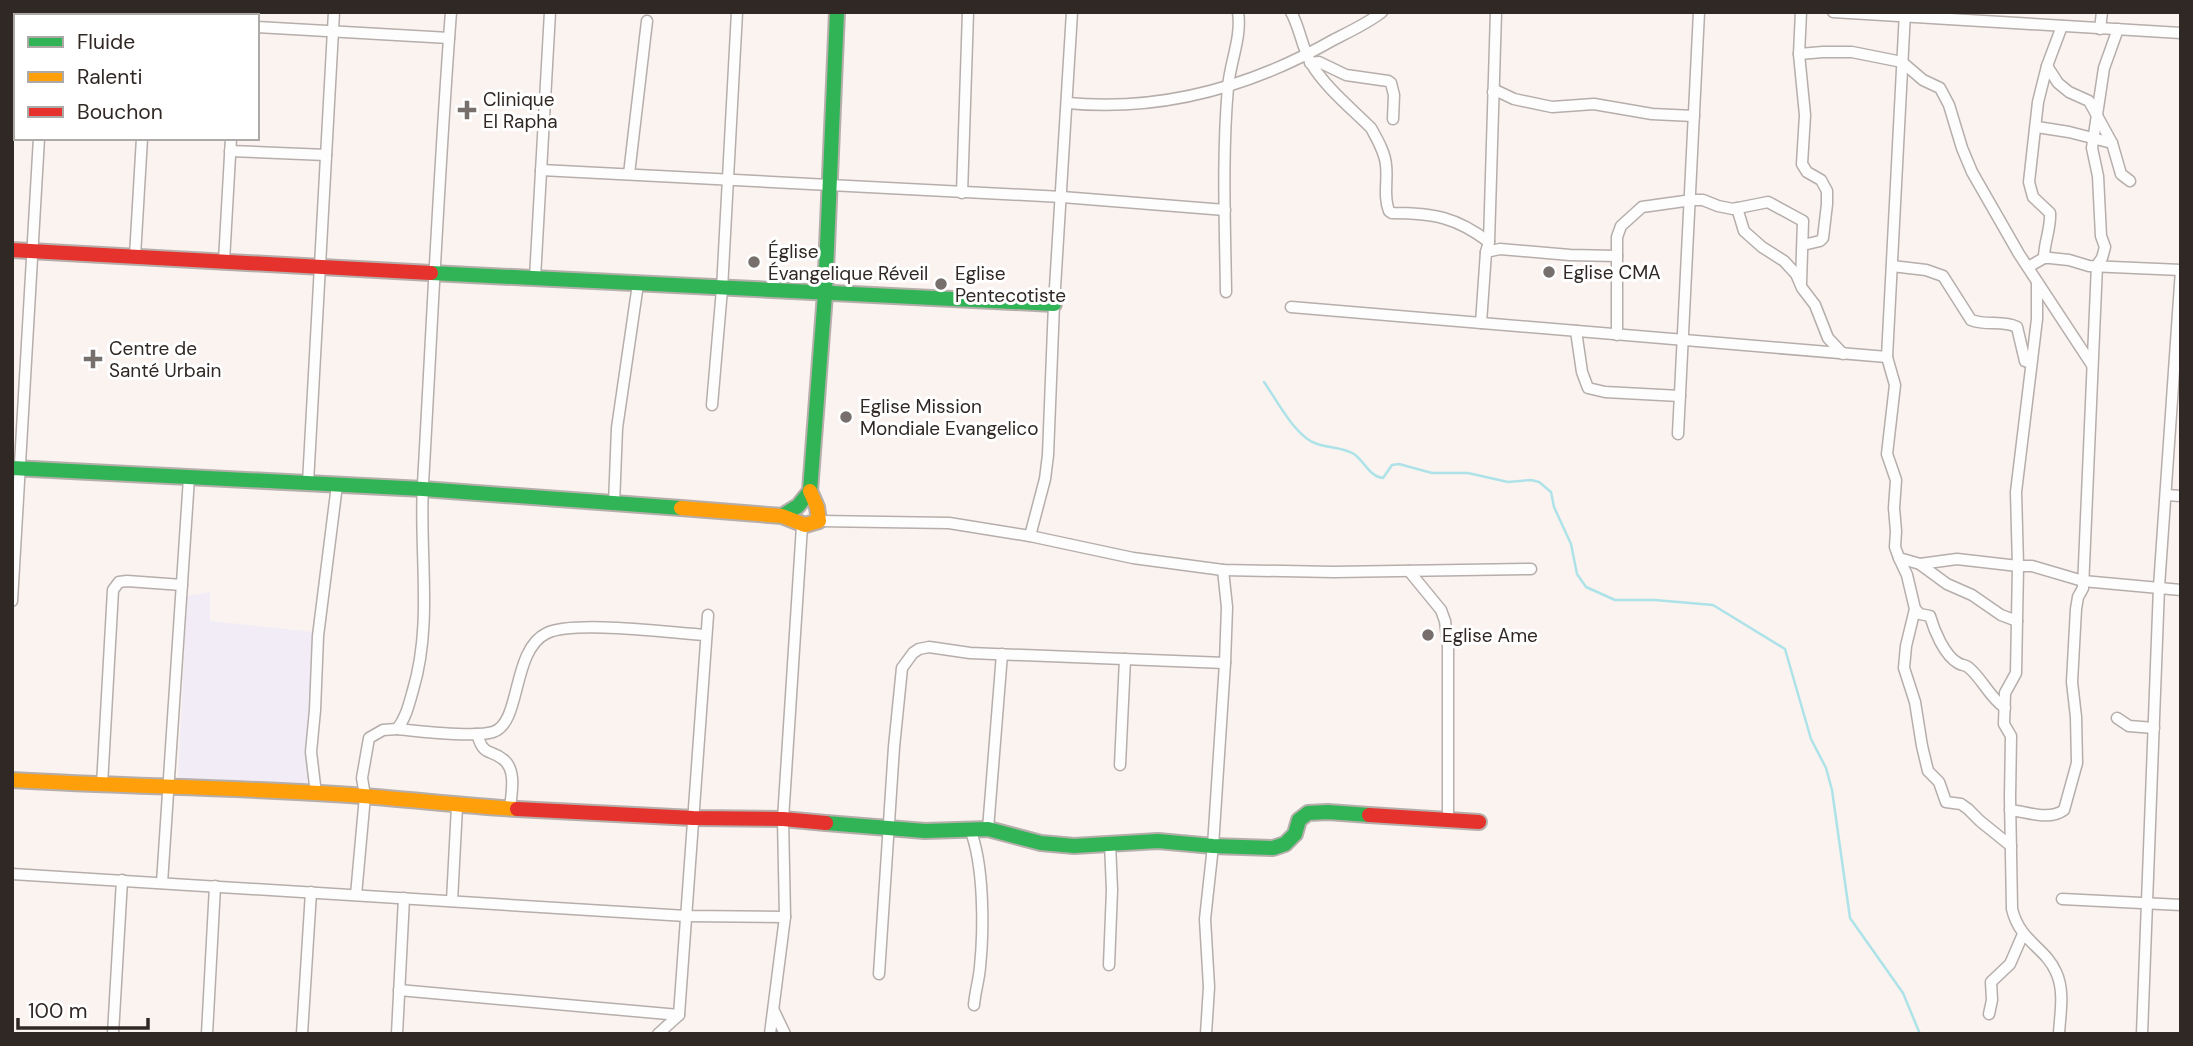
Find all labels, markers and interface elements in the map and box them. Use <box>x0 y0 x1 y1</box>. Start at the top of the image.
legend <box>14 14 259 140</box>
text: Fluide <box>77 28 135 56</box>
text: Ralenti <box>77 63 143 91</box>
place label: Clinique El Rapha <box>483 87 558 134</box>
text: Bouchon <box>77 98 163 126</box>
marker: Clinique El Rapha <box>457 100 477 120</box>
place label: Église Évangelique Réveil <box>768 239 928 286</box>
marker: Église Évangelique Réveil <box>746 254 762 270</box>
place label: Eglise CMA <box>1563 260 1661 285</box>
place label: Eglise Pentecotiste <box>955 261 1066 308</box>
marker: Eglise CMA <box>1541 264 1557 280</box>
marker: Eglise Pentecotiste <box>933 276 949 292</box>
place label: Centre de Santé Urbain <box>109 336 221 383</box>
marker: Centre de Santé Urbain <box>83 349 103 369</box>
place label: Eglise Mission Mondiale Evangelico <box>860 394 1039 441</box>
marker: Eglise Mission Mondiale Evangelico <box>838 409 854 425</box>
place label: Eglise Ame <box>1442 623 1538 648</box>
marker: Eglise Ame <box>1420 627 1436 643</box>
scale bar <box>18 986 147 1030</box>
text: 100 m <box>28 997 88 1025</box>

